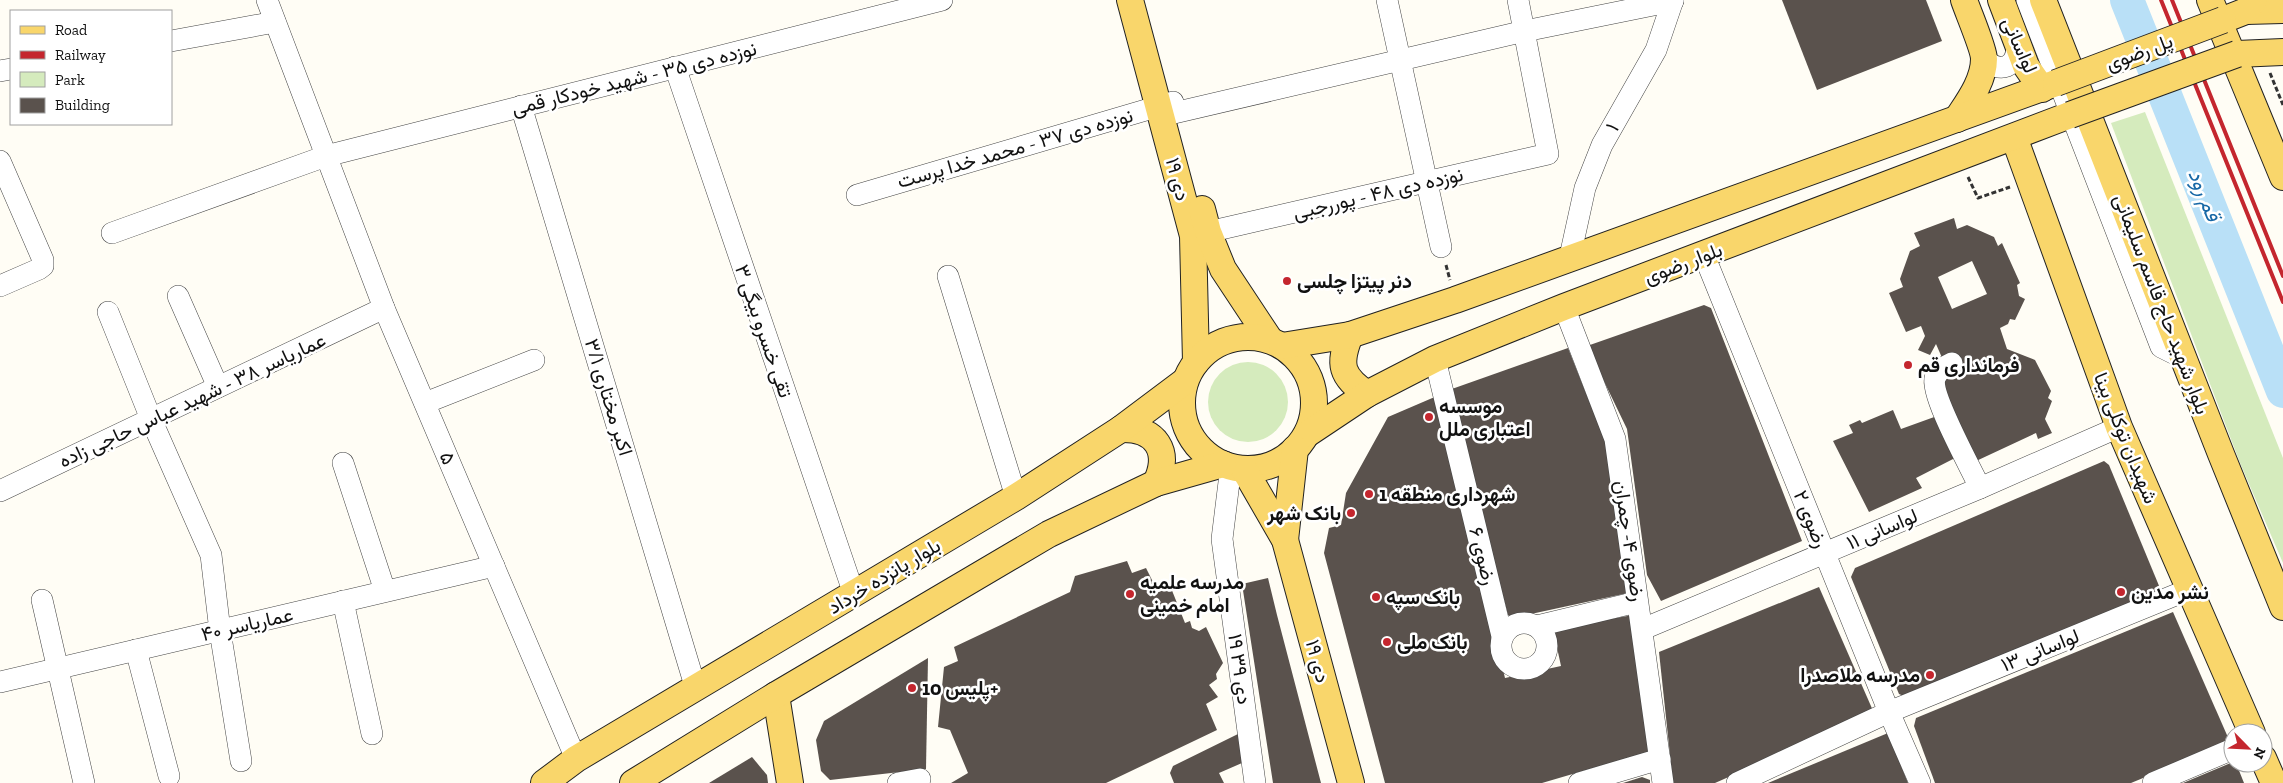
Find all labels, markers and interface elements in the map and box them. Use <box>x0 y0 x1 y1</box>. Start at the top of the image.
legend <box>10 10 172 125</box>
street label: لواسانی <box>1996 13 2043 77</box>
text: Road <box>55 21 88 39</box>
street label: پل رضوی <box>2102 28 2177 78</box>
street label: نوزده دی ۳۵ - شهید خودکار قمی <box>509 36 759 121</box>
text: Railway <box>55 46 106 64</box>
text: Park <box>55 71 85 89</box>
text: Building <box>55 96 110 114</box>
street label: نوزده دی ۳۷ - محمد خدا پرست <box>894 103 1136 195</box>
street label: ۱ <box>1600 118 1624 136</box>
street label: ۱۹ دی <box>1161 155 1195 203</box>
street label: نوزده دی ۴۸ - پوررجبی <box>1291 162 1466 226</box>
water label: قم رود <box>2181 165 2228 228</box>
street label: بلوار شهید حاج قاسم سلیمانی <box>2107 190 2215 418</box>
street label: بلوار رضوی <box>1640 237 1726 290</box>
street label: ۳ تقی خسرو بیگی <box>729 261 798 401</box>
place label: دنر پیتزا چلسی <box>1297 269 1412 295</box>
marker: دنر پیتزا چلسی <box>1281 275 1293 287</box>
street label: عماریاسر ۳۸ - شهید عباس حاجی زاده <box>55 327 330 473</box>
street label: ۳/۱ اکبر مختاری <box>579 336 638 459</box>
place label: فرمانداری قم <box>1918 353 2020 378</box>
marker: فرمانداری قم <box>1902 359 1914 371</box>
street label: شهیدان توکلی بینا <box>2088 369 2163 507</box>
place label: موسسه اعتباری ملل <box>1439 394 1531 442</box>
marker: موسسه اعتباری ملل <box>1423 411 1435 423</box>
street label: ۵ <box>435 448 461 468</box>
street label: رضوی ۴- چمران <box>1608 479 1650 603</box>
place label: شهرداری منطقه 1 <box>1379 482 1515 507</box>
street label: رضوی ۲ <box>1788 487 1833 552</box>
marker: شهرداری منطقه 1 <box>1363 488 1375 500</box>
place label: بانک شهر <box>1266 501 1341 526</box>
street label: لواسانی ۱۱ <box>1843 503 1922 556</box>
marker: بانک شهر <box>1345 507 1357 519</box>
street label: رضوی ۶ <box>1463 524 1502 588</box>
street label: بلوار پانزده خرداد <box>823 533 946 621</box>
place label: مدرسه علمیه امام خمینی <box>1140 570 1244 618</box>
place label: نشر مدین <box>2131 580 2209 605</box>
place label: بانک سپه <box>1386 585 1460 611</box>
marker: نشر مدین <box>2115 586 2127 598</box>
marker: مدرسه علمیه امام خمینی <box>1124 588 1136 600</box>
marker: بانک سپه <box>1370 591 1382 603</box>
street label: عماریاسر ۴۰ <box>199 602 295 647</box>
street label: لواسانی ۱۳ <box>1997 623 2083 678</box>
place label: بانک ملی <box>1397 630 1468 654</box>
street label: ۱۹ دی ۳۹ <box>1223 632 1257 706</box>
marker: بانک ملی <box>1381 636 1393 648</box>
street label: ۱۹ دی <box>1301 637 1335 685</box>
place label: مدرسه ملاصدرا <box>1800 663 1920 688</box>
marker: مدرسه ملاصدرا <box>1924 669 1936 681</box>
place label: پلیس 10+ <box>922 676 998 702</box>
marker: پلیس 10+ <box>906 682 918 694</box>
north arrow <box>2223 723 2273 773</box>
text: N <box>2249 745 2269 762</box>

